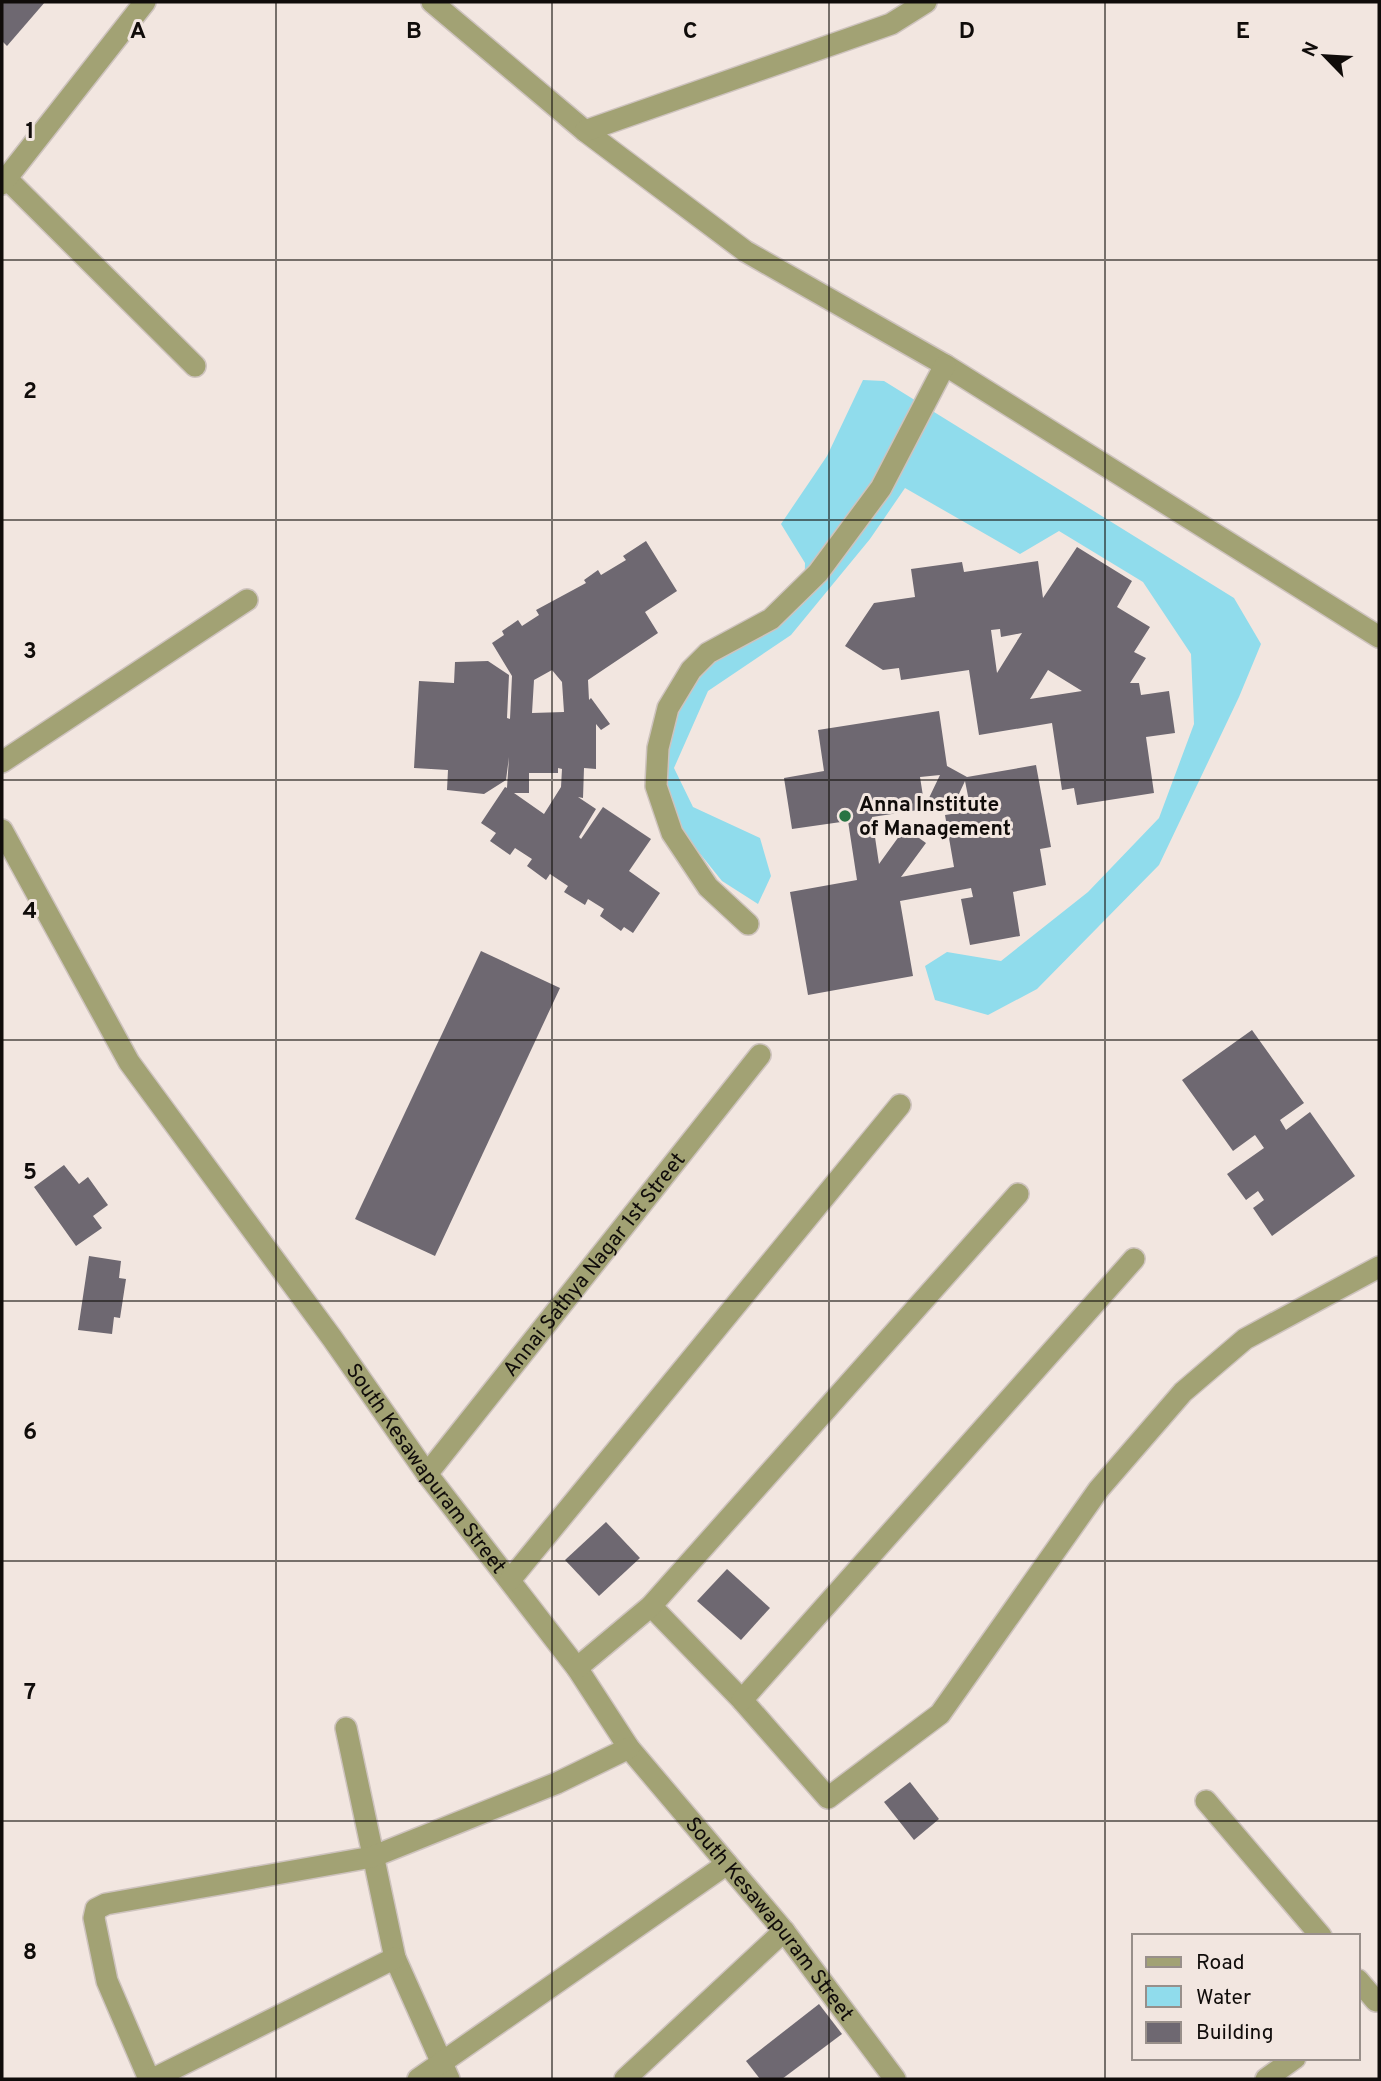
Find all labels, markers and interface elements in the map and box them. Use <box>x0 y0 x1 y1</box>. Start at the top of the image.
text: A <box>130 18 146 47</box>
text: B <box>406 18 422 47</box>
text: C <box>683 18 697 47</box>
text: D <box>959 18 975 47</box>
text: E <box>1236 18 1250 47</box>
north arrow <box>1290 21 1360 91</box>
text: N <box>1298 38 1325 61</box>
text: 1 <box>25 118 35 147</box>
text: 2 <box>23 378 37 407</box>
text: 3 <box>23 638 37 667</box>
place label: Anna Institute of Management <box>859 792 1011 843</box>
marker: Anna Institute of Management <box>837 808 853 824</box>
text: 4 <box>23 898 37 927</box>
street label: Annai Sathya Nagar 1st Street <box>498 1148 692 1383</box>
text: 5 <box>23 1159 37 1188</box>
street label: South Kesawapuram Street <box>339 1359 511 1580</box>
text: 6 <box>23 1419 37 1448</box>
text: 7 <box>24 1679 36 1708</box>
street label: South Kesawapuram Street <box>678 1812 859 2027</box>
legend <box>1132 1934 1360 2060</box>
text: 8 <box>23 1939 37 1968</box>
text: Road <box>1196 1950 1245 1977</box>
text: Water <box>1196 1985 1251 2012</box>
text: Building <box>1196 2020 1274 2047</box>

